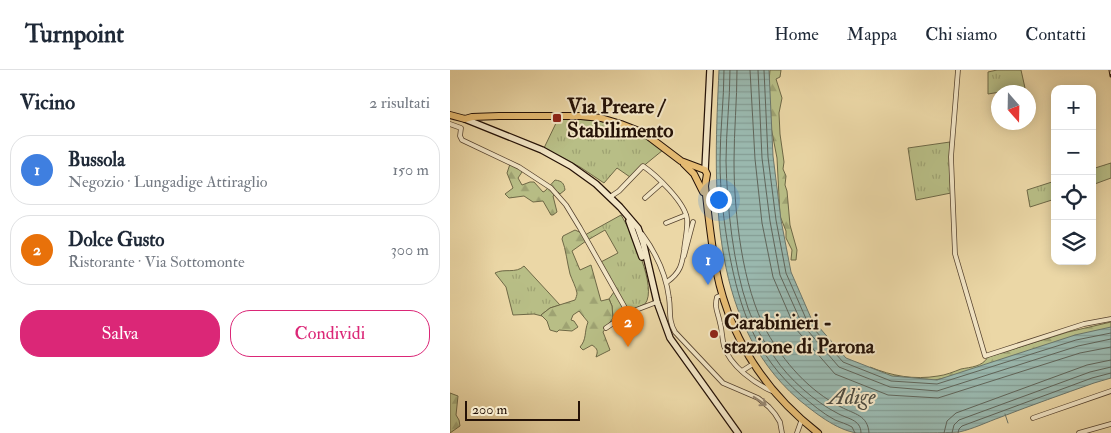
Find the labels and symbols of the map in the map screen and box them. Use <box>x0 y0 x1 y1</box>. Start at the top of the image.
north arrow <box>991 85 1036 130</box>
place label: Via Preare / Stabilimento <box>566 93 673 144</box>
marker: Via Preare / Stabilimento <box>551 112 563 124</box>
your location <box>706 187 732 213</box>
pin: 1 <box>692 244 724 285</box>
pin: 2 <box>612 306 644 347</box>
place label: Carabinieri - stazione di Parona <box>724 309 876 360</box>
marker: Carabinieri - stazione di Parona <box>708 328 720 340</box>
water label: Adige <box>826 383 876 411</box>
one-way arrow <box>753 396 767 406</box>
scale bar <box>465 398 580 421</box>

